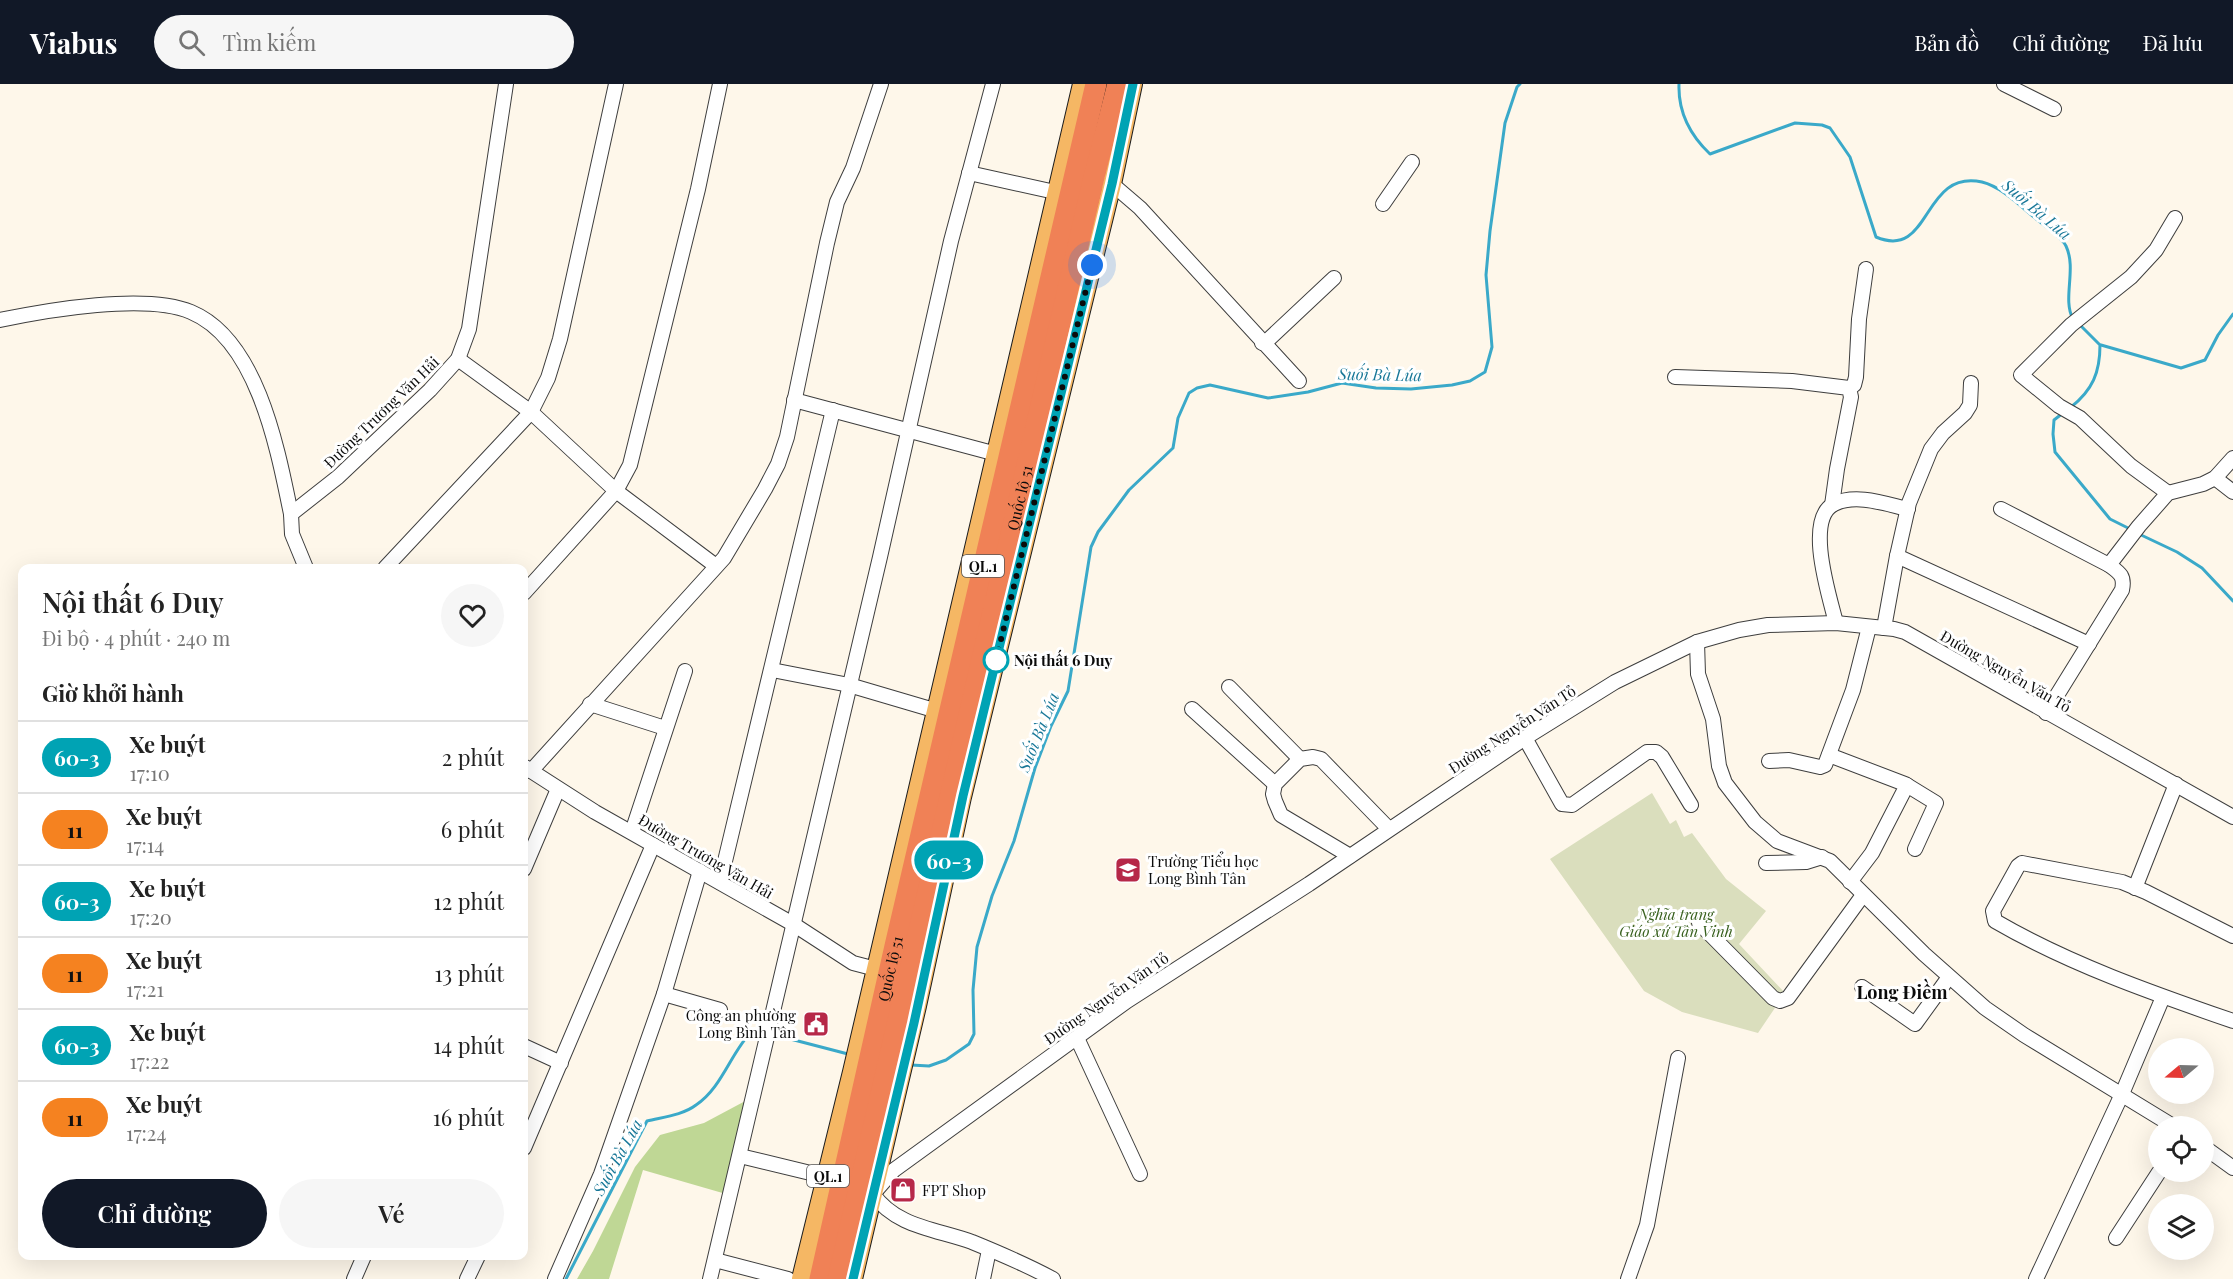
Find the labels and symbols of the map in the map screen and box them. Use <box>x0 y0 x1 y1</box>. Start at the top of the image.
water label: Suối Bà Lúa <box>1997 173 2077 244</box>
your location <box>1077 250 1107 280</box>
street label: Đường Trương Văn Hải <box>319 351 443 472</box>
water label: Suối Bà Lúa <box>1337 362 1422 385</box>
street label: Quốc lộ 51 <box>1002 463 1037 532</box>
road number: QL.1 <box>962 555 1004 577</box>
street label: Đường Nguyễn Văn Tỏ <box>1937 625 2075 717</box>
marker: Nội thất 6 Duy <box>983 647 1009 673</box>
place label: Nội thất 6 Duy <box>1014 649 1112 670</box>
street label: Đường Nguyễn Văn Tỏ <box>1445 680 1579 778</box>
water label: Suối Bà Lúa <box>1011 689 1063 776</box>
street label: Đường Trương Văn Hải <box>635 809 778 903</box>
line badge: 60-3 <box>907 840 991 880</box>
place label: Trường Tiểu học Long Bình Tân <box>1148 851 1259 888</box>
school or university icon: Trường Tiểu học Long Bình Tân <box>1113 855 1143 885</box>
park label: Nghĩa trang Giáo xứ Tân Vinh <box>1619 904 1733 941</box>
street label: Quốc lộ 51 <box>873 934 907 1003</box>
street label: Đường Nguyễn Văn Tỏ <box>1040 947 1172 1049</box>
district label: Long Điềm <box>1856 978 1948 1004</box>
place label: Công an phường Long Bình Tân <box>686 1005 796 1042</box>
public building icon: Công an phường Long Bình Tân <box>801 1009 831 1039</box>
north arrow <box>2148 1038 2214 1104</box>
water label: Suối Bà Lúa <box>586 1115 647 1200</box>
road number: QL.1 <box>807 1165 849 1187</box>
shop icon: FPT Shop <box>888 1175 918 1205</box>
place label: FPT Shop <box>922 1180 986 1200</box>

